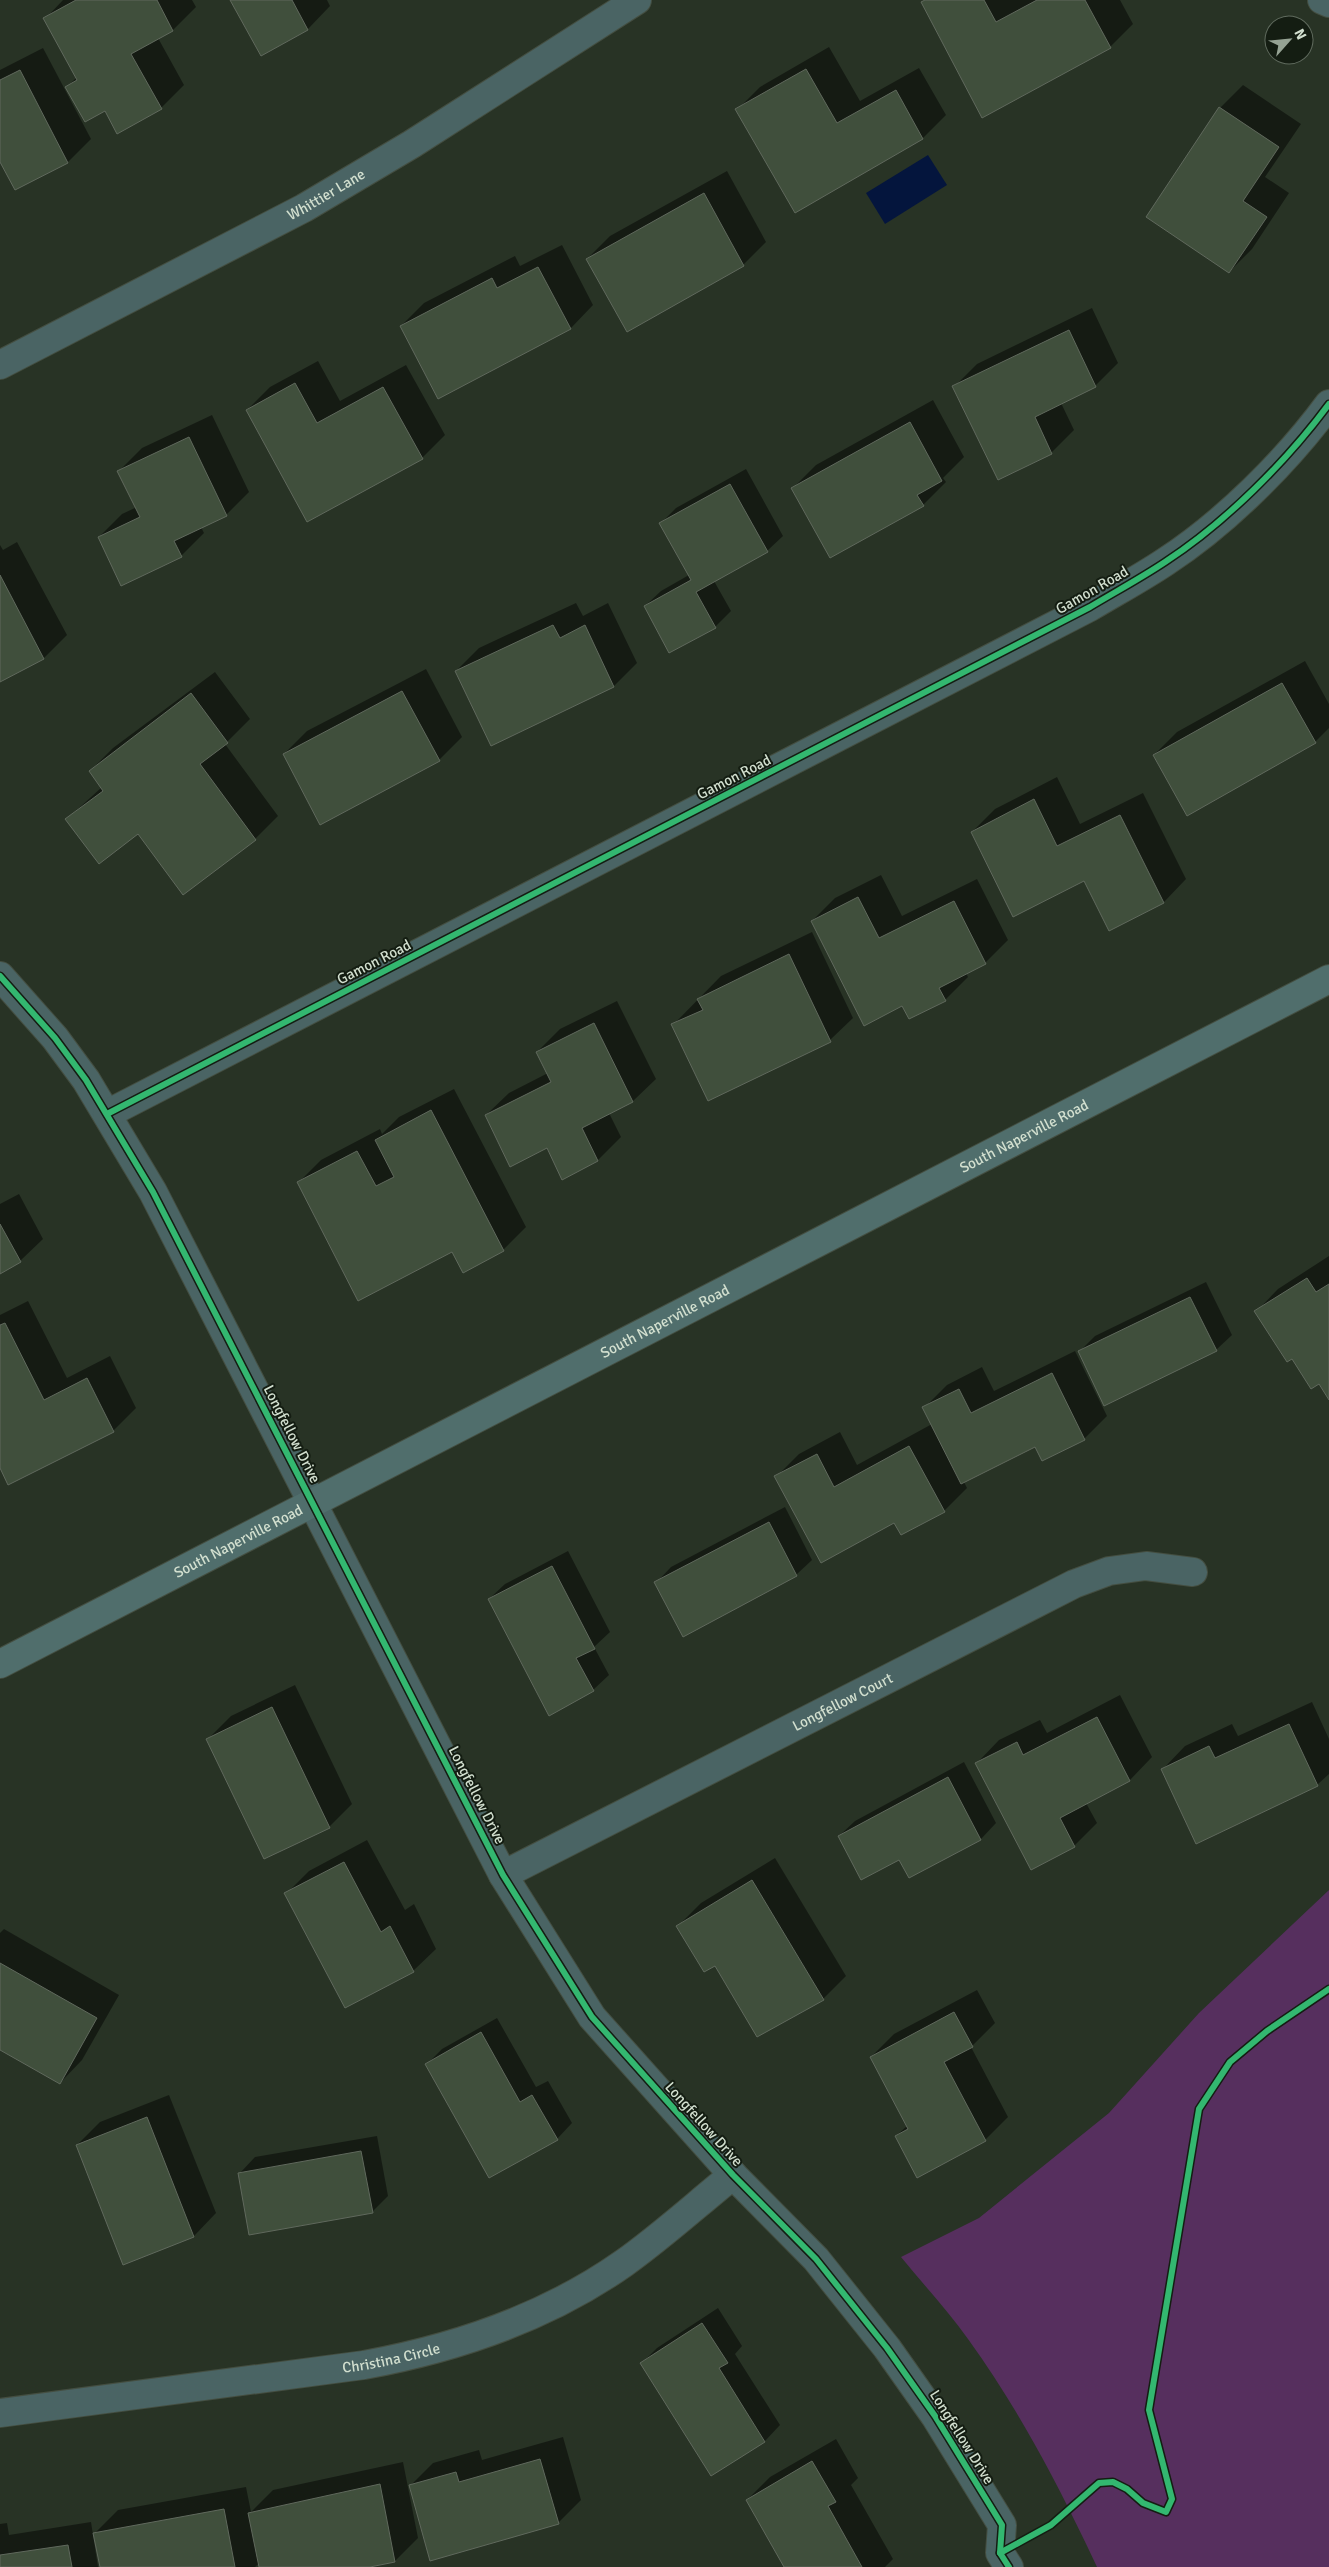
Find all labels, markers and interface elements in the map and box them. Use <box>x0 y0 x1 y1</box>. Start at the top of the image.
north arrow <box>1264 15 1314 65</box>
text: N <box>1290 26 1310 43</box>
street label: Whittier Lane <box>284 165 368 224</box>
street label: Gamon Road <box>1053 562 1131 618</box>
street label: Gamon Road <box>694 751 774 803</box>
street label: Gamon Road <box>334 936 414 988</box>
street label: South Naperville Road <box>957 1096 1091 1177</box>
street label: South Naperville Road <box>597 1281 732 1362</box>
street label: Longfellow Drive <box>260 1382 324 1486</box>
street label: South Naperville Road <box>171 1501 306 1582</box>
street label: Longfellow Court <box>789 1669 896 1735</box>
street label: Longfellow Drive <box>445 1743 509 1847</box>
street label: Longfellow Drive <box>661 2078 747 2170</box>
street label: Christina Circle <box>341 2339 442 2377</box>
street label: Longfellow Drive <box>926 2387 998 2487</box>

